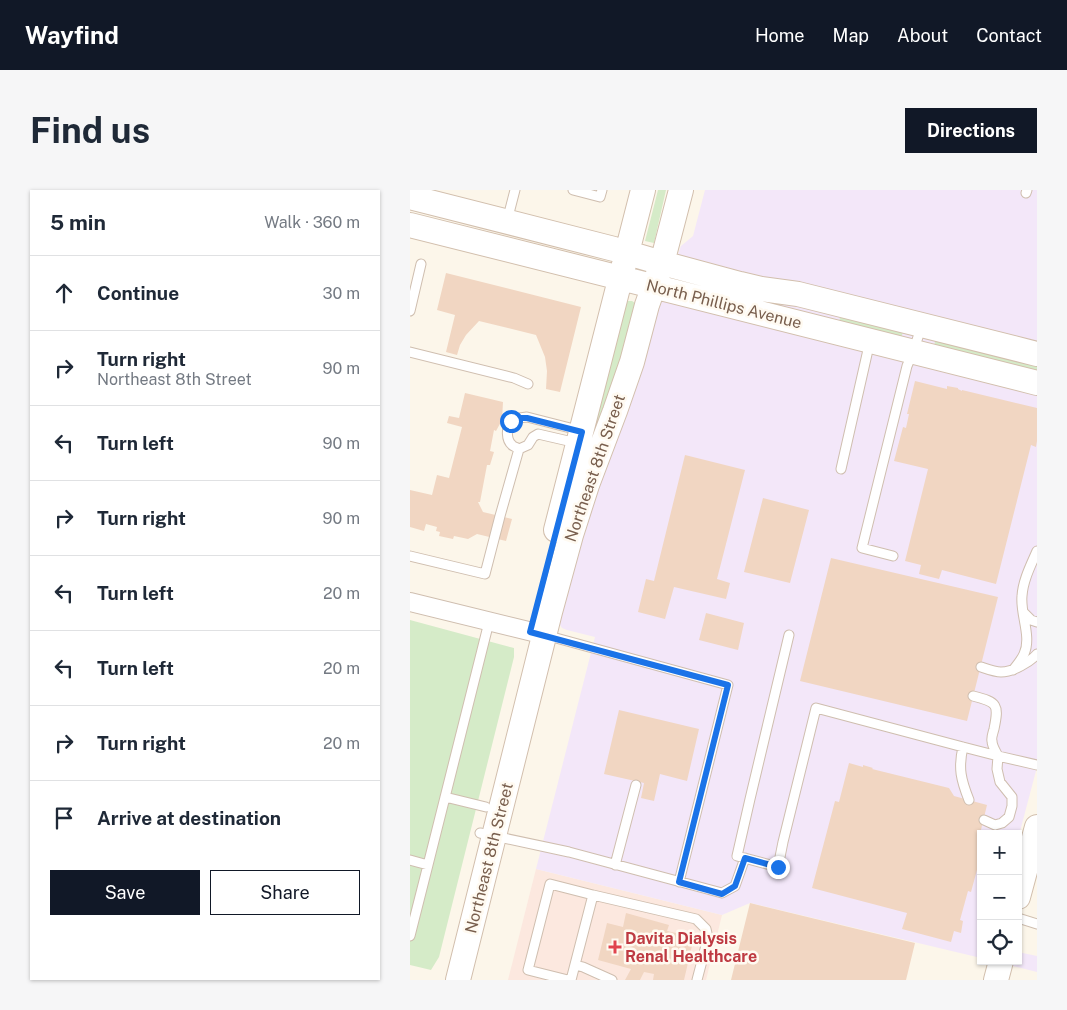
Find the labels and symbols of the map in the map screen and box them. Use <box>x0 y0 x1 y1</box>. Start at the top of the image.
street label: North Phillips Avenue <box>644 275 804 333</box>
street label: Northeast 8th Street <box>561 392 629 544</box>
route start <box>500 410 523 433</box>
street label: Northeast 8th Street <box>461 781 517 935</box>
route end <box>767 856 790 879</box>
place label: Davita Dialysis Renal Healthcare <box>625 929 757 966</box>
marker: Davita Dialysis Renal Healthcare <box>609 941 621 953</box>

